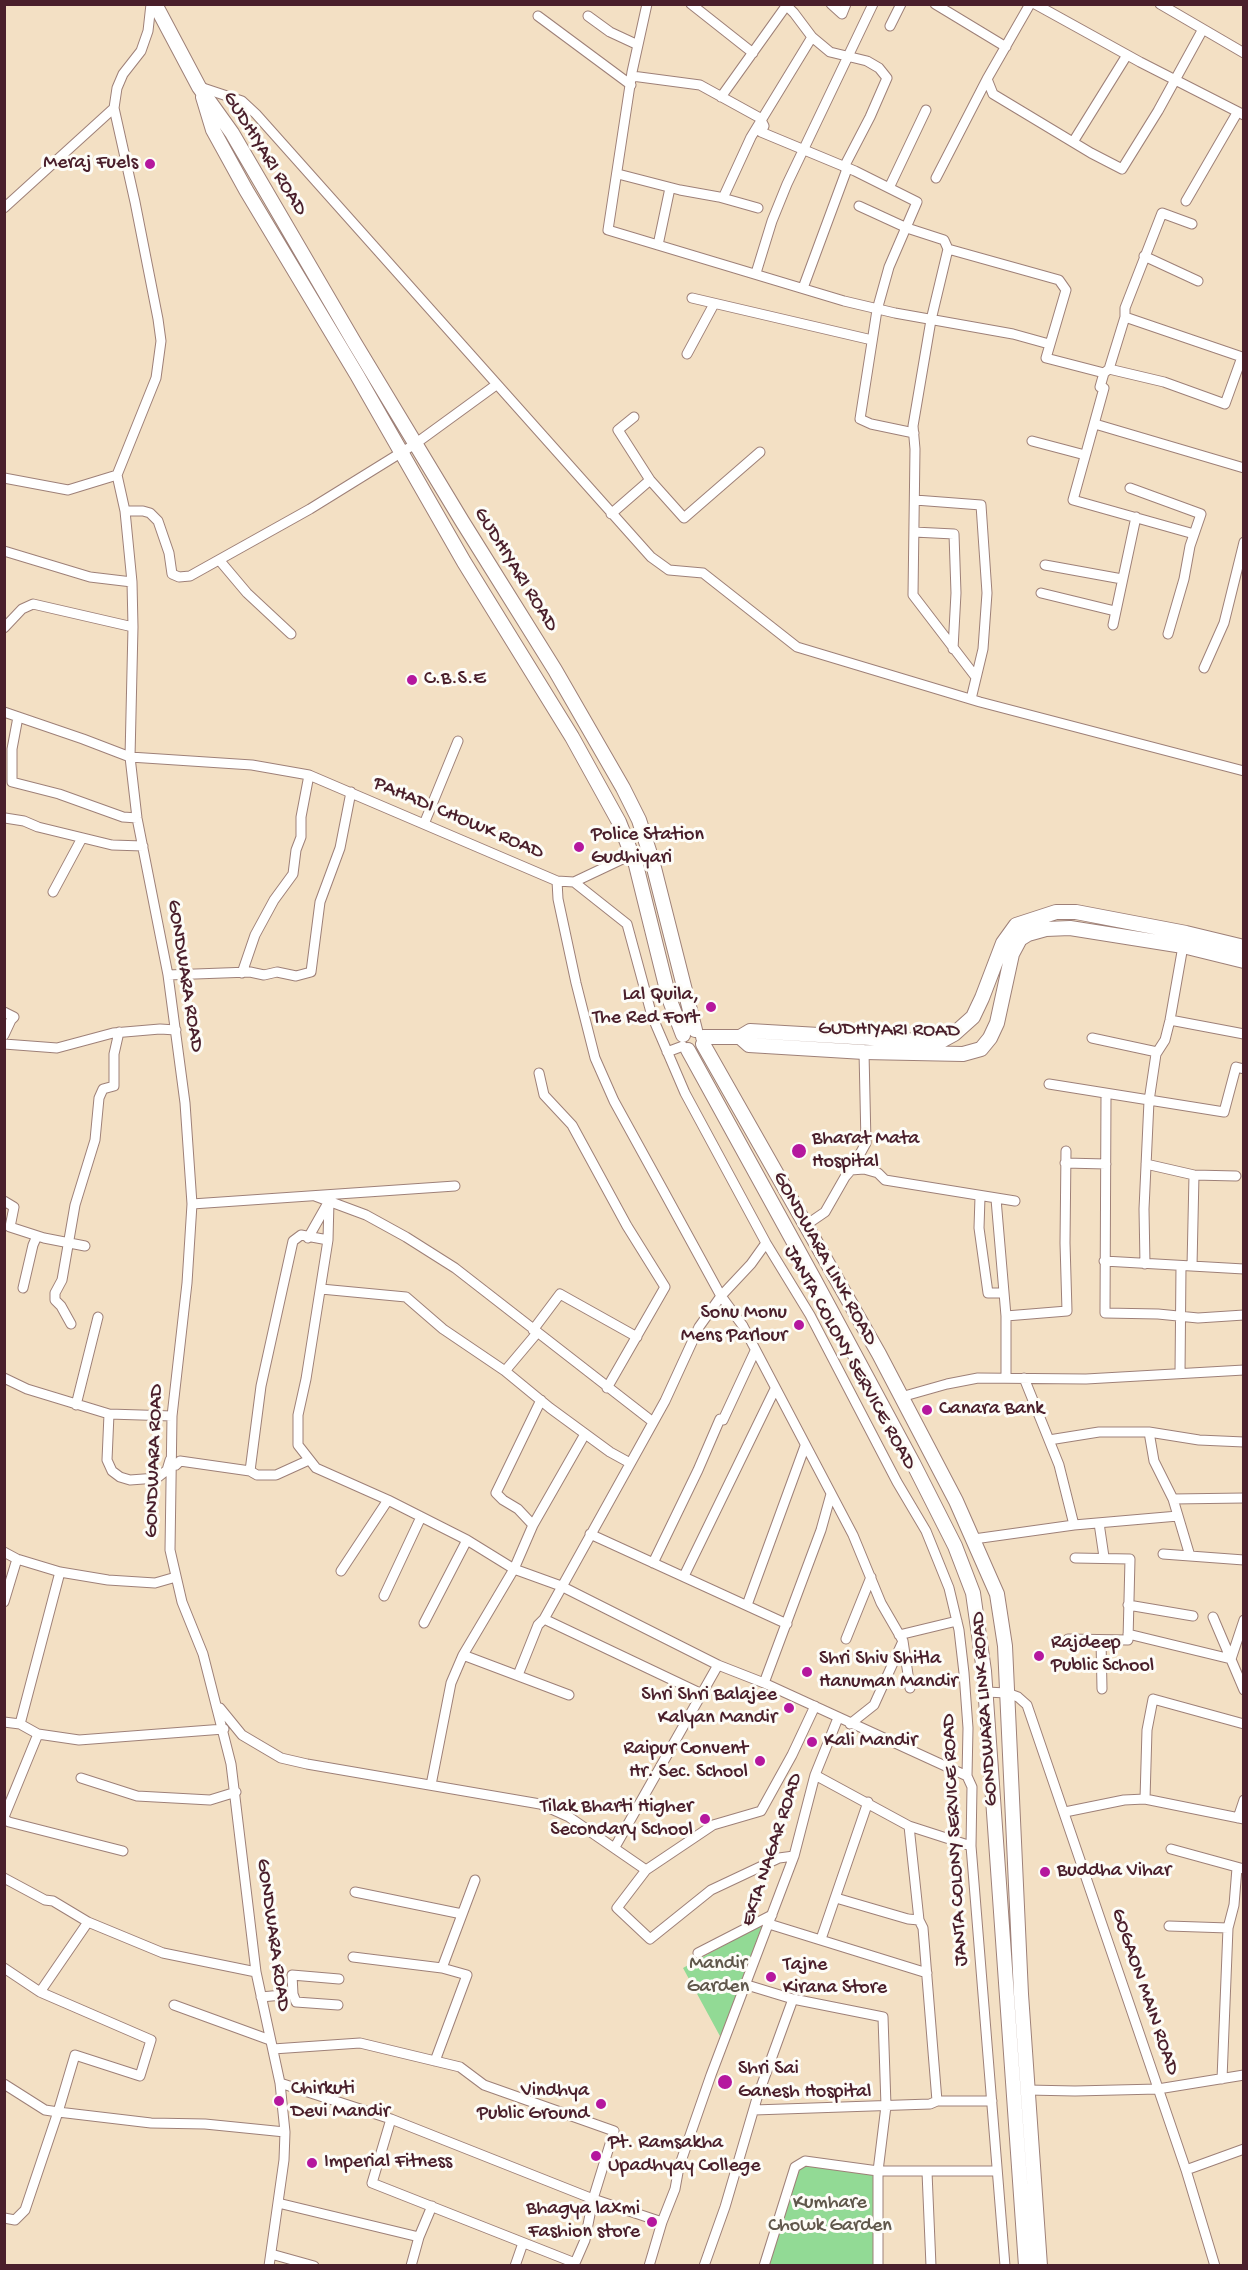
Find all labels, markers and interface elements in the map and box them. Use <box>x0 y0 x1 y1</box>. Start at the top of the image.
street label: GUDHIYARI ROAD <box>216 87 312 221</box>
place label: Meraj Fuels <box>43 152 138 176</box>
marker: Meraj Fuels <box>143 157 157 171</box>
street label: GUDHIYARI ROAD <box>467 503 563 637</box>
place label: C.B.S.E <box>424 668 486 692</box>
marker: C.B.S.E <box>405 673 419 687</box>
street label: PAHADI CHOWK ROAD <box>369 772 547 866</box>
place label: Police Station Gudhiyari <box>591 824 704 871</box>
marker: Police Station Gudhiyari <box>572 840 586 854</box>
street label: GONDWARA ROAD <box>160 898 208 1054</box>
place label: Lal Quila, The Red Fort <box>592 984 699 1031</box>
marker: Lal Quila, The Red Fort <box>704 1000 718 1014</box>
street label: GUDHIYARI ROAD <box>818 1018 960 1044</box>
place label: Bharat Mata Hospital <box>812 1128 919 1175</box>
marker: Bharat Mata Hospital <box>790 1142 808 1160</box>
street label: GONDWARA LINK ROAD <box>766 1168 882 1350</box>
street label: JANTA COLONY SERVICE ROAD <box>777 1242 921 1474</box>
place label: Sonu Monu Mens Parlour <box>681 1302 787 1349</box>
marker: Sonu Monu Mens Parlour <box>792 1318 806 1332</box>
street label: GONDWARA ROAD <box>140 1384 170 1538</box>
place label: Canara Bank <box>939 1398 1044 1422</box>
marker: Canara Bank <box>920 1403 934 1417</box>
street label: GONDWARA LINK ROAD <box>967 1611 1005 1807</box>
place label: Rajdeep Public School <box>1051 1632 1154 1679</box>
place label: Shri Shiv Shitla Hanuman Mandir <box>819 1648 958 1695</box>
marker: Rajdeep Public School <box>1032 1649 1046 1663</box>
marker: Shri Shiv Shitla Hanuman Mandir <box>800 1665 814 1679</box>
place label: Shri Shri Balajee Kalyan Mandir <box>641 1684 777 1731</box>
marker: Shri Shri Balajee Kalyan Mandir <box>782 1701 796 1715</box>
street label: JANTA COLONY SERVICE ROAD <box>937 1713 975 1967</box>
place label: Kali Mandir <box>824 1730 917 1754</box>
marker: Kali Mandir <box>805 1735 819 1749</box>
place label: Raipur Convent Hr. Sec. School <box>624 1738 748 1785</box>
marker: Raipur Convent Hr. Sec. School <box>753 1754 767 1768</box>
street label: EKTA NAGAR ROAD <box>737 1770 809 1930</box>
place label: Tilak Bharti Higher Secondary School <box>540 1796 693 1843</box>
marker: Tilak Bharti Higher Secondary School <box>698 1812 712 1826</box>
street label: GONDWARA ROAD <box>249 1857 295 2013</box>
place label: Buddha Vihar <box>1057 1860 1171 1884</box>
marker: Buddha Vihar <box>1038 1865 1052 1879</box>
street label: GOGAON MAIN ROAD <box>1104 1906 1184 2078</box>
park label: Mandir Garden <box>687 1953 749 2000</box>
place label: Tajne Kirana Store <box>783 1954 887 2001</box>
marker: Tajne Kirana Store <box>764 1970 778 1984</box>
place label: Shri Sai Ganesh Hospital <box>738 2058 871 2105</box>
marker: Shri Sai Ganesh Hospital <box>716 2073 734 2091</box>
place label: Chirkuti Devi Mandir <box>291 2078 390 2125</box>
place label: Vindhya Public Ground <box>477 2080 589 2127</box>
marker: Chirkuti Devi Mandir <box>272 2094 286 2108</box>
marker: Vindhya Public Ground <box>594 2097 608 2111</box>
place label: Pt. Ramsakha Upadhyay College <box>608 2132 761 2179</box>
marker: Pt. Ramsakha Upadhyay College <box>589 2149 603 2163</box>
place label: Imperial Fitness <box>324 2151 452 2175</box>
marker: Imperial Fitness <box>305 2156 319 2170</box>
park label: Kumhare Chowk Garden <box>768 2192 892 2239</box>
place label: Bhagya laxmi Fashion store <box>526 2198 640 2245</box>
marker: Bhagya laxmi Fashion store <box>645 2215 659 2229</box>

